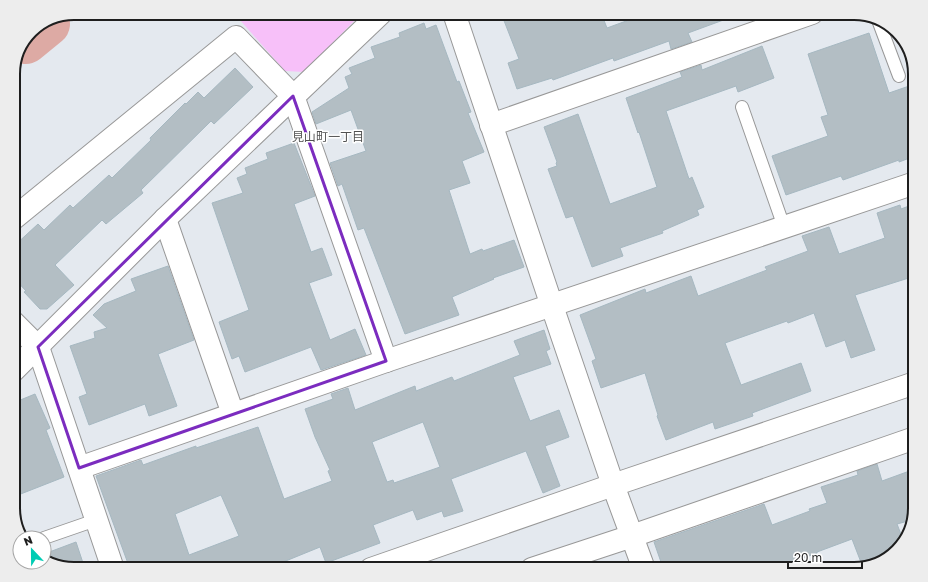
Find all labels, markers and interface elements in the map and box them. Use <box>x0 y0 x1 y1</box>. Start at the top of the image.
district label: 見山町一丁目 <box>292 129 364 144</box>
north arrow <box>12 530 52 570</box>
text: N <box>22 533 34 548</box>
scale bar <box>788 544 862 570</box>
text: 20 m <box>794 550 822 565</box>

